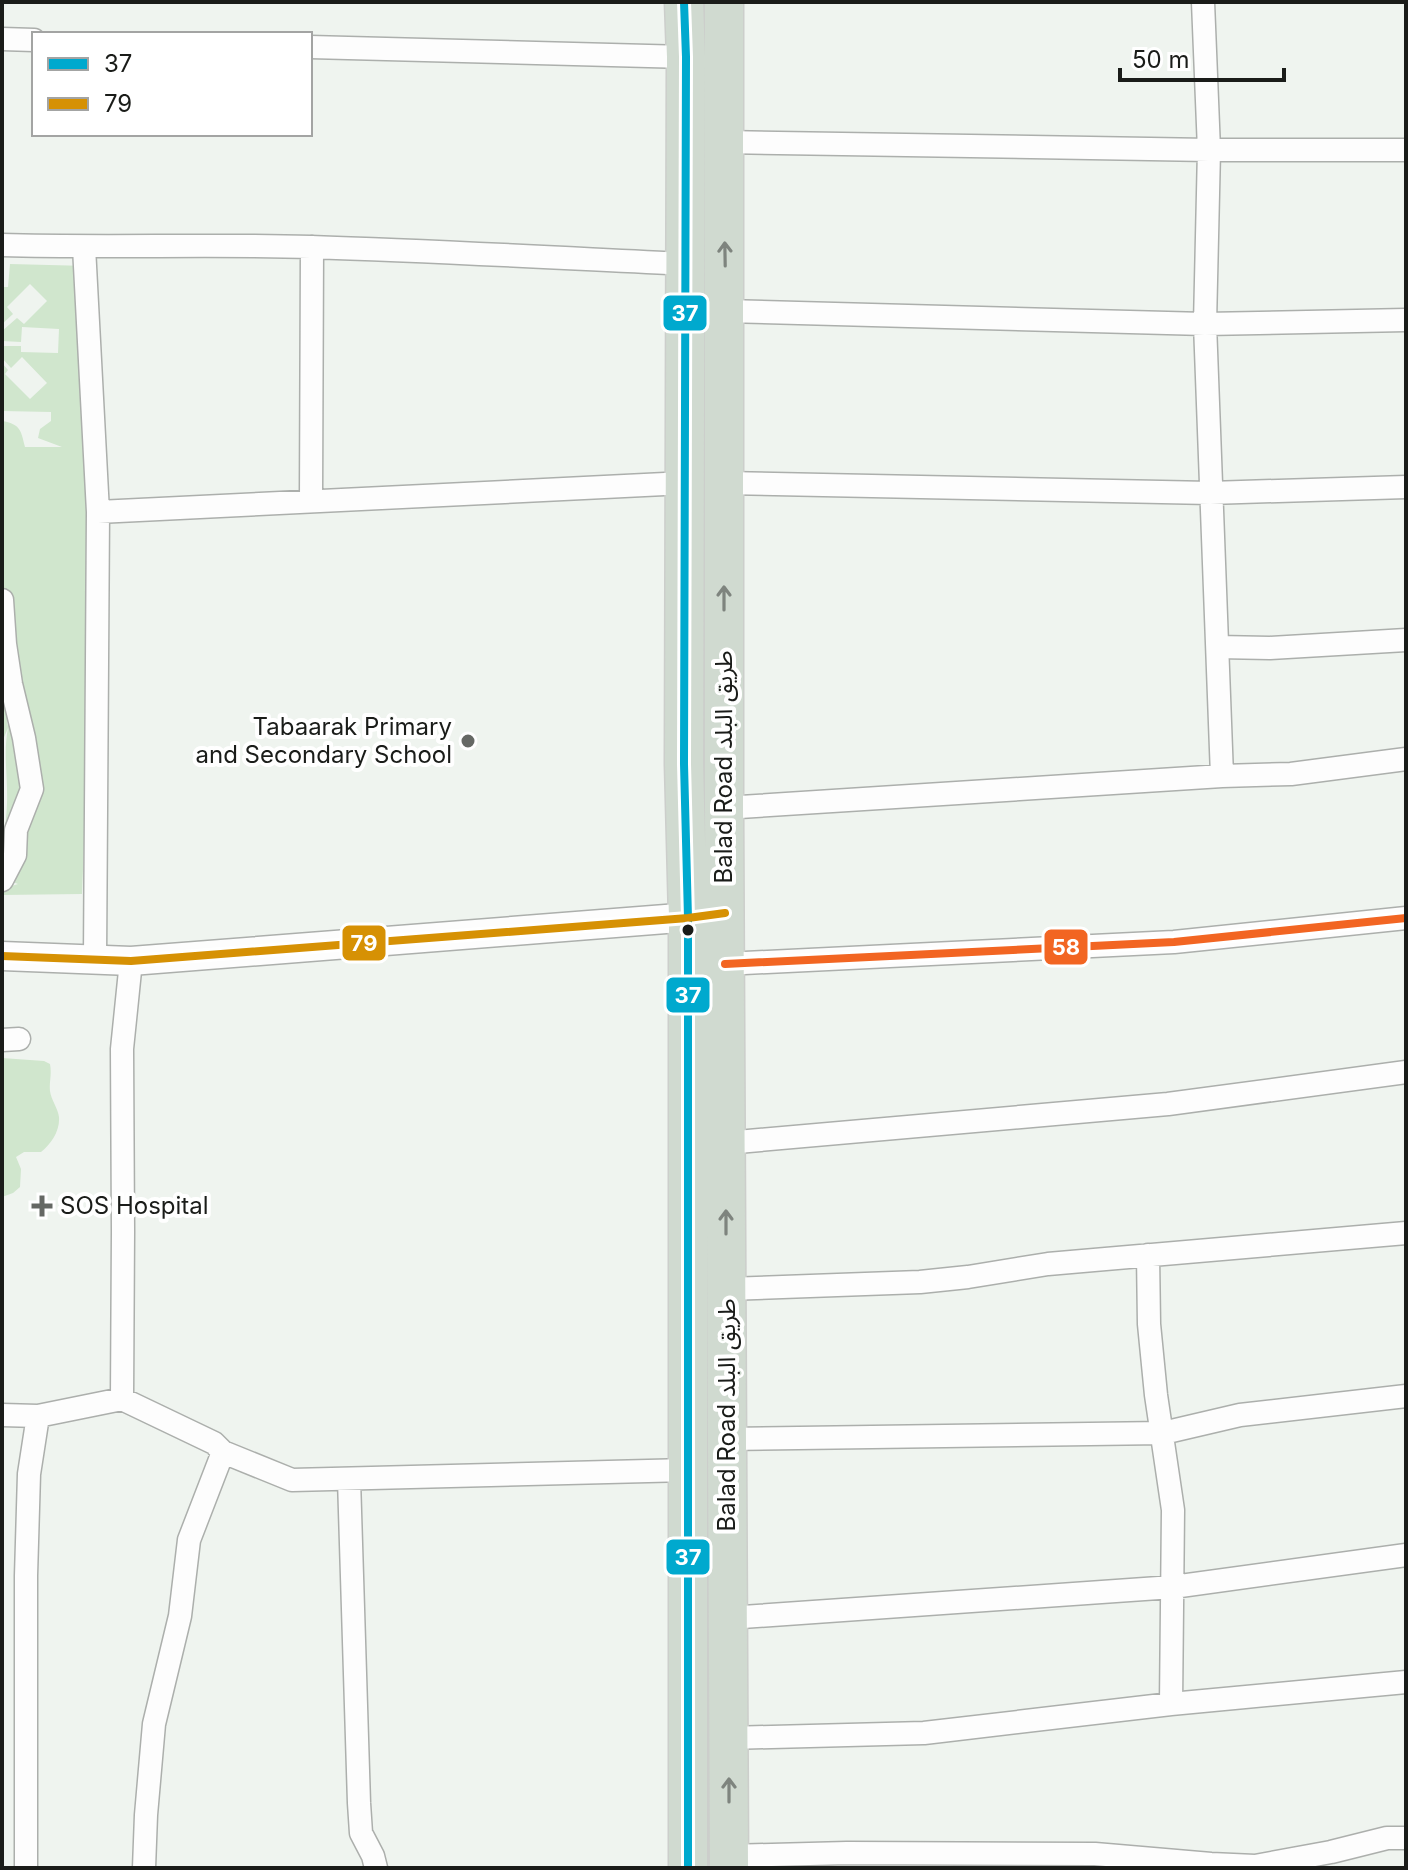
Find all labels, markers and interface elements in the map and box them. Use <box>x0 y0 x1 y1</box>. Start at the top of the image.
legend <box>32 32 312 136</box>
scale bar <box>1120 32 1284 82</box>
text: 50 m <box>1132 45 1190 74</box>
text: 37 <box>104 49 132 78</box>
text: 79 <box>104 89 132 118</box>
one-way arrow <box>717 241 733 268</box>
line badge: 37 <box>662 294 708 332</box>
text: 37 <box>672 300 699 326</box>
one-way arrow <box>716 585 732 612</box>
street label: Balad Road طريق البلد <box>709 650 739 884</box>
place label: Tabaarak Primary and Secondary School <box>196 712 452 769</box>
marker: Tabaarak Primary and Secondary School <box>459 732 477 750</box>
unlabelled marker <box>680 922 696 938</box>
line badge: 79 <box>341 924 387 962</box>
line badge: 58 <box>1043 928 1089 966</box>
text: 79 <box>351 930 377 956</box>
text: 58 <box>1052 934 1080 960</box>
line badge: 37 <box>665 976 711 1014</box>
text: 37 <box>675 982 702 1008</box>
place label: SOS Hospital <box>60 1191 209 1220</box>
marker: SOS Hospital <box>31 1195 53 1217</box>
one-way arrow <box>718 1209 734 1236</box>
street label: Balad Road طريق البلد <box>712 1298 742 1532</box>
line badge: 37 <box>665 1538 711 1576</box>
text: 37 <box>675 1544 702 1570</box>
one-way arrow <box>721 1777 737 1804</box>

